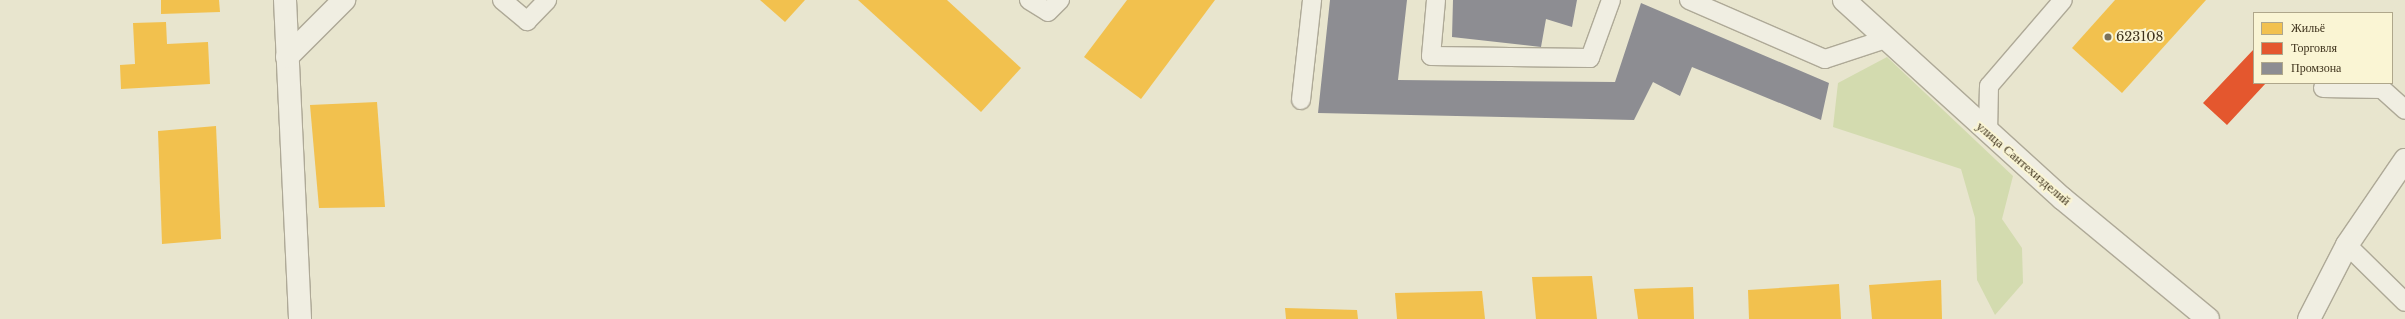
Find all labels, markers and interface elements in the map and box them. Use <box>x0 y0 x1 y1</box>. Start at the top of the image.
legend <box>2253 12 2393 84</box>
text: Жильё <box>2291 20 2325 35</box>
place label: 623108 <box>2116 29 2163 45</box>
marker: 623108 <box>2103 32 2113 42</box>
text: Торговля <box>2291 40 2337 55</box>
text: Промзона <box>2291 60 2341 75</box>
street label: улица Сантехизделий <box>1973 119 2073 209</box>

